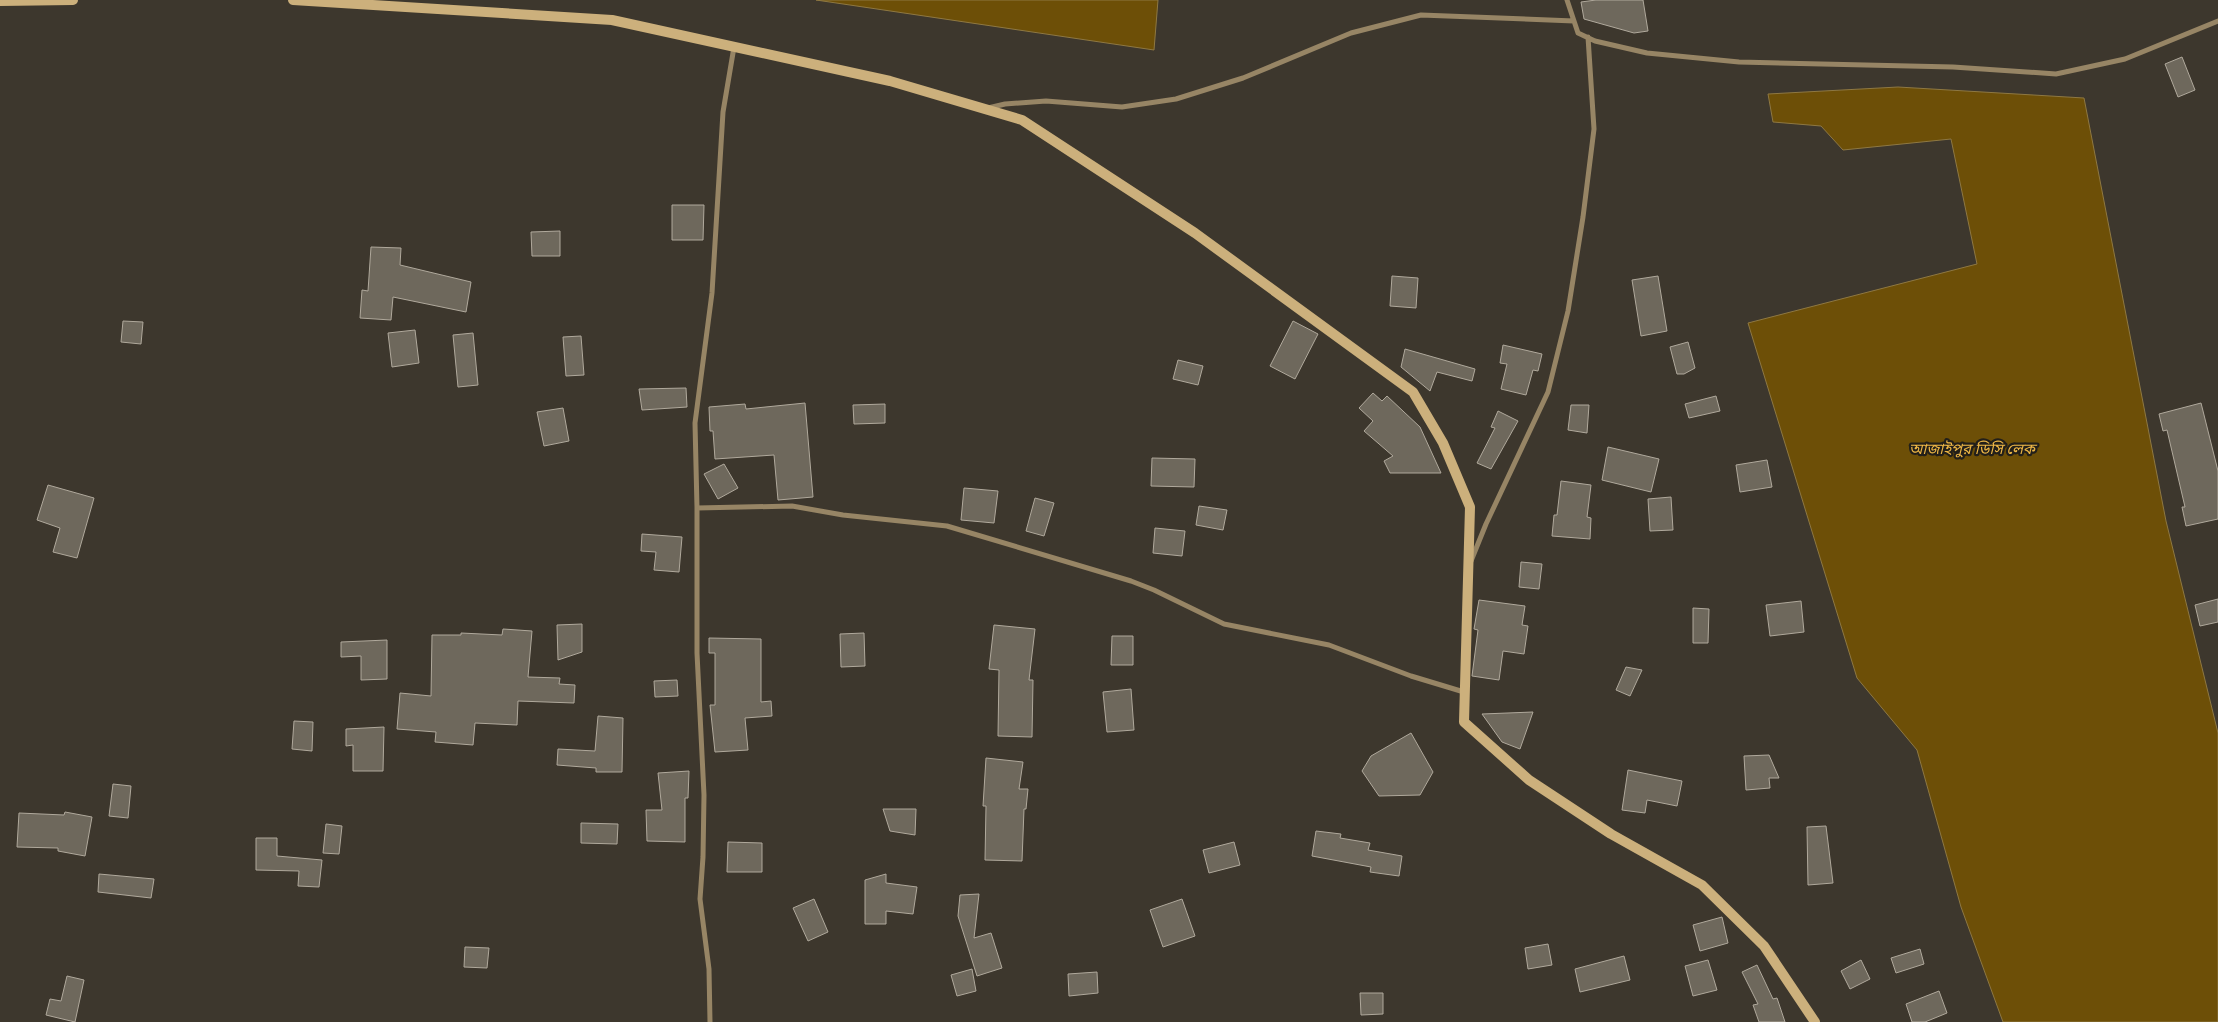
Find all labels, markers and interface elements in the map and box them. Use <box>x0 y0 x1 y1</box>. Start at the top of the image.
water label: আজাইপুর ডিসি লেক <box>1909 440 2038 458</box>

